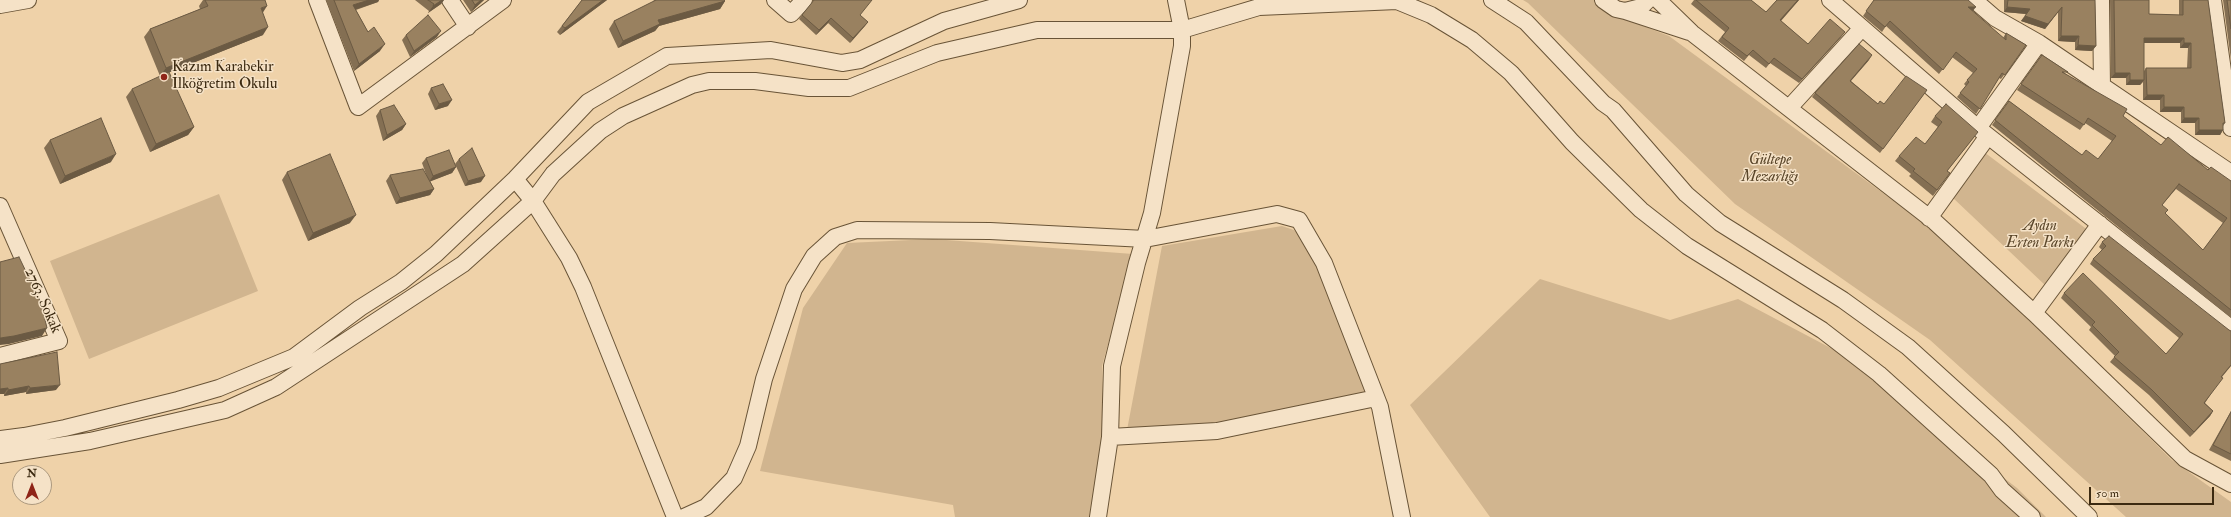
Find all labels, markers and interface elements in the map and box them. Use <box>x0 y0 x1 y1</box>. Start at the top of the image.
place label: Kazım Karabekir İlköğretim Okulu <box>172 59 277 94</box>
marker: Kazım Karabekir İlköğretim Okulu <box>159 72 169 82</box>
park label: Gültepe Mezarlığı <box>1742 152 1798 187</box>
park label: Aydın Erten Parkı <box>2006 218 2074 253</box>
street label: 2763. Sokak <box>20 265 64 337</box>
north arrow <box>12 465 52 505</box>
text: N <box>27 467 37 480</box>
scale bar <box>2091 479 2216 505</box>
text: 50 m <box>2096 486 2119 501</box>

